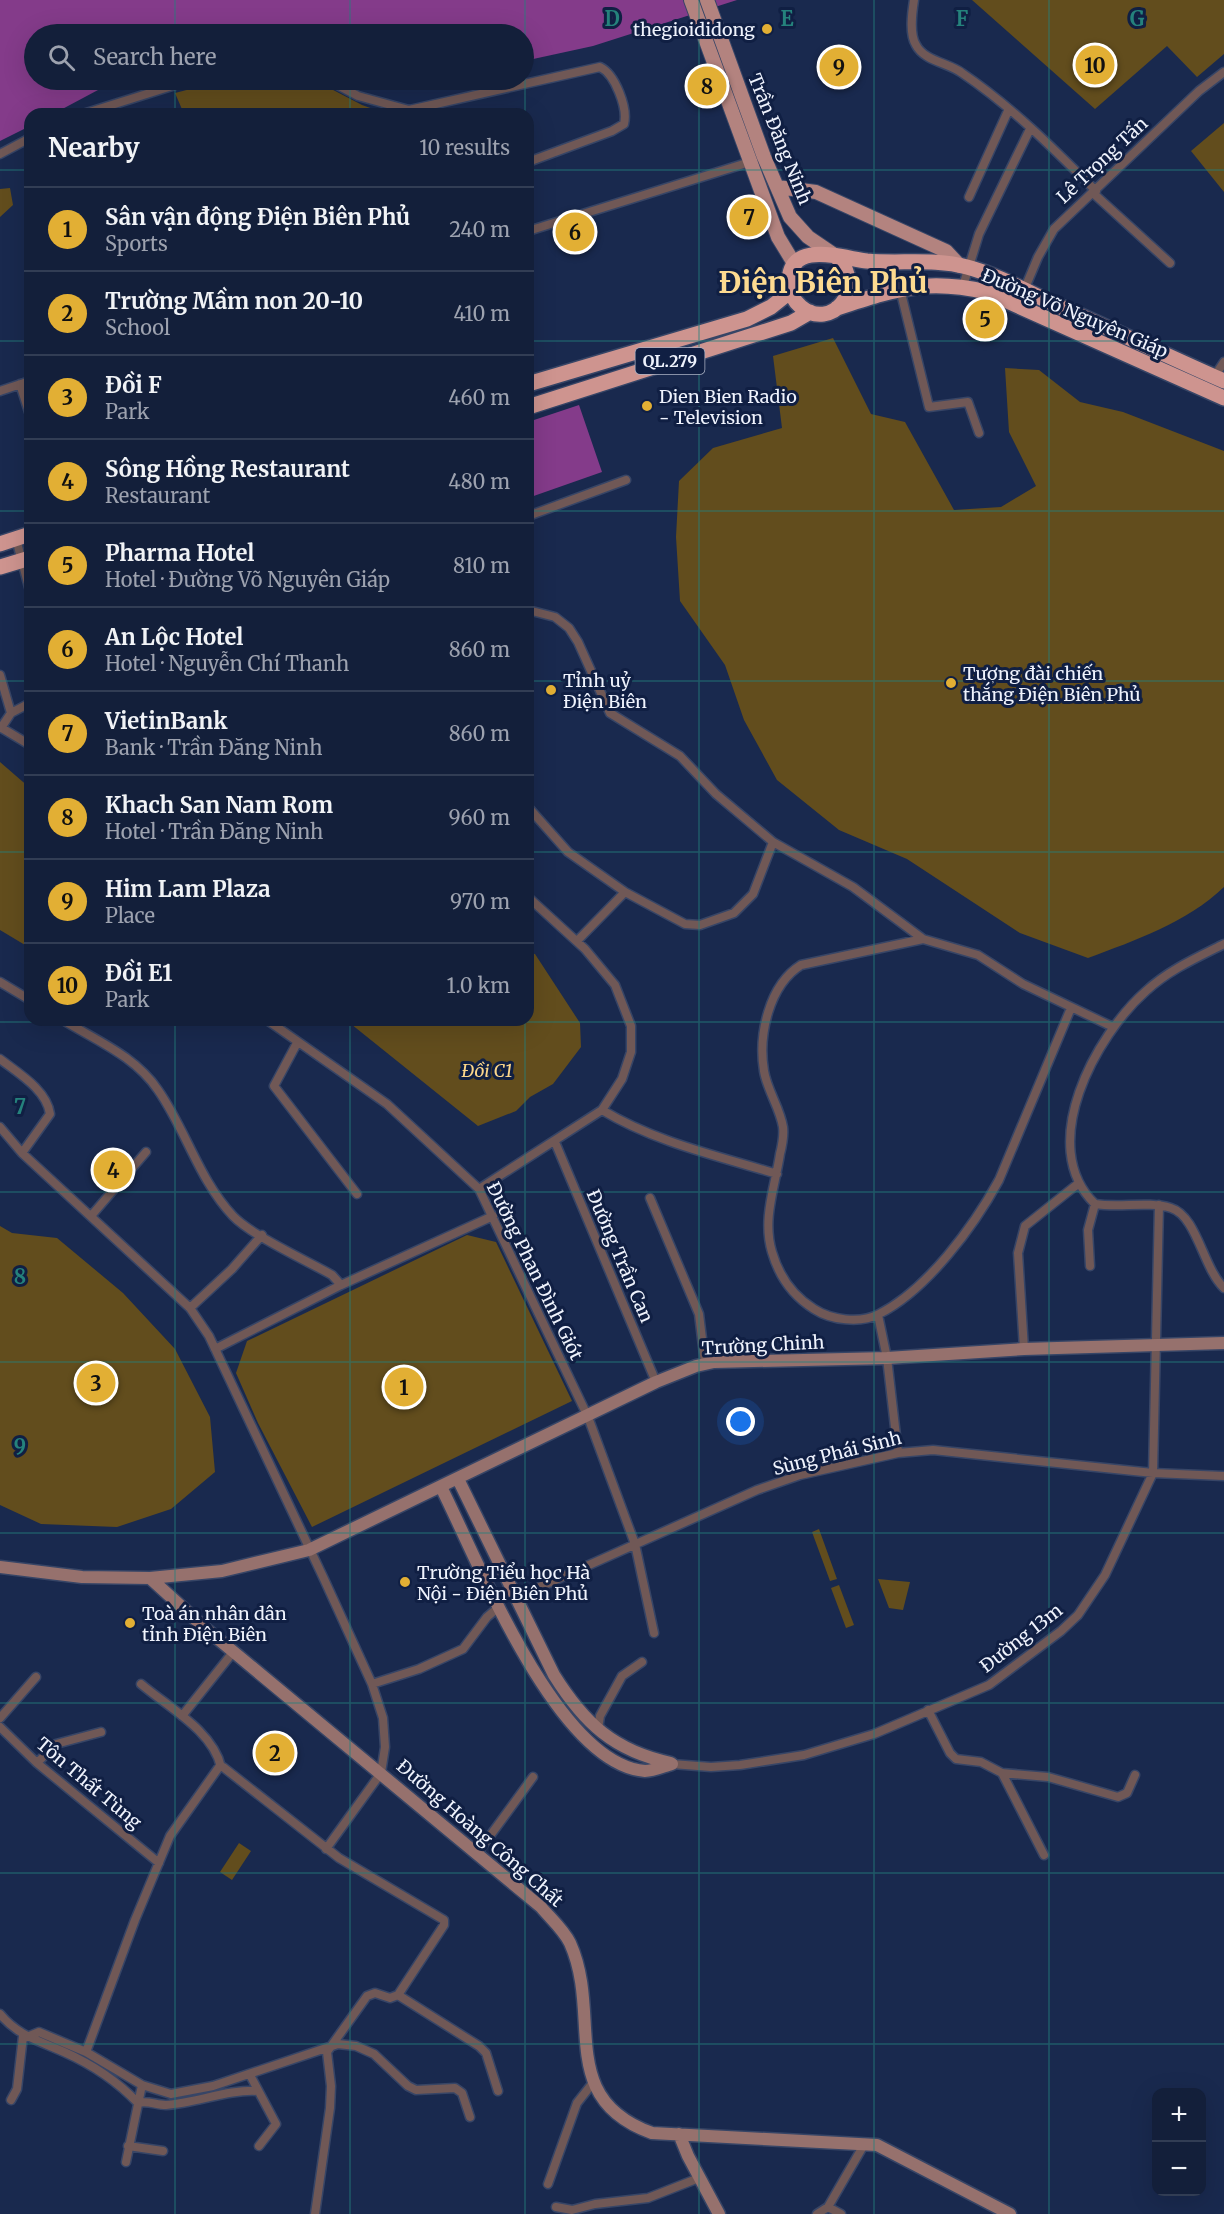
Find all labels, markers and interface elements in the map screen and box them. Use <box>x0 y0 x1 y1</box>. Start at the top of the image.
text: D <box>604 6 620 31</box>
text: E <box>780 6 794 31</box>
text: F <box>956 6 969 31</box>
text: G <box>1130 6 1145 31</box>
place label: thegioididong <box>633 18 755 41</box>
marker: thegioididong <box>760 22 774 36</box>
search box <box>24 24 534 90</box>
icon: search <box>45 41 78 74</box>
pin: 10 <box>1076 42 1114 88</box>
text: Search here <box>93 43 216 71</box>
pin: 9 <box>820 44 858 90</box>
pin: 8 <box>688 64 726 109</box>
street label: Trần Đăng Ninh <box>743 70 817 208</box>
street label: Lê Trọng Tấn <box>1052 112 1152 208</box>
text: Nearby <box>48 131 140 164</box>
text: 10 results <box>419 135 510 160</box>
pin: 7 <box>730 194 768 240</box>
text: Sân vận động Điện Biên Phủ <box>105 203 410 231</box>
pin: 6 <box>556 210 594 254</box>
text: 1 <box>63 217 72 242</box>
text: 240 m <box>449 217 510 242</box>
text: Sports <box>105 231 168 256</box>
district label: Điện Biên Phủ <box>718 263 928 301</box>
street label: Đường Võ Nguyên Giáp <box>979 263 1171 363</box>
text: Trường Mầm non 20-10 <box>105 287 363 315</box>
pin: 5 <box>966 296 1004 342</box>
text: 2 <box>62 301 73 326</box>
text: 410 m <box>453 301 510 326</box>
text: School <box>105 315 170 340</box>
road number: QL.279 <box>636 348 704 374</box>
text: Đồi F <box>105 371 162 399</box>
text: 3 <box>62 385 73 410</box>
text: 460 m <box>448 385 510 410</box>
place label: Dien Bien Radio - Television <box>659 385 797 429</box>
text: Park <box>105 399 149 424</box>
marker: Dien Bien Radio - Television <box>640 399 654 413</box>
text: Sông Hồng Restaurant <box>105 455 350 483</box>
text: 4 <box>61 469 74 494</box>
text: 480 m <box>448 469 510 494</box>
text: Restaurant <box>105 483 210 508</box>
text: Pharma Hotel <box>105 539 254 567</box>
text: 5 <box>62 553 73 578</box>
text: 810 m <box>453 553 510 578</box>
text: Hotel · Đường Võ Nguyên Giáp <box>105 567 390 592</box>
text: An Lộc Hotel <box>105 623 243 651</box>
text: 6 <box>61 637 74 662</box>
text: 860 m <box>449 637 510 662</box>
text: Hotel · Nguyễn Chí Thanh <box>105 651 349 676</box>
place label: Tượng đài chiến thắng Điện Biên Phủ <box>963 662 1141 706</box>
place label: Tỉnh uỷ Điện Biên <box>563 669 647 713</box>
marker: Tượng đài chiến thắng Điện Biên Phủ <box>944 676 958 690</box>
marker: Tỉnh uỷ Điện Biên <box>544 683 558 697</box>
text: VietinBank <box>105 707 228 735</box>
text: 7 <box>62 721 74 746</box>
text: 860 m <box>449 721 510 746</box>
text: Bank · Trần Đăng Ninh <box>105 735 322 760</box>
text: Khach San Nam Rom <box>105 791 333 819</box>
text: 8 <box>61 805 74 830</box>
text: 960 m <box>448 805 510 830</box>
text: Hotel · Trần Đăng Ninh <box>105 819 323 844</box>
text: Him Lam Plaza <box>105 875 271 903</box>
text: 9 <box>61 889 74 914</box>
text: 970 m <box>450 889 510 914</box>
text: Place <box>105 903 155 928</box>
text: Đồi E1 <box>105 959 173 987</box>
text: 10 <box>57 973 78 998</box>
text: 1.0 km <box>446 973 510 998</box>
text: Park <box>105 987 149 1012</box>
park label: Đồi C1 <box>460 1059 513 1082</box>
text: 7 <box>14 1094 26 1119</box>
pin: 4 <box>94 1148 132 1192</box>
street label: Đường Phan Đình Giót <box>482 1178 588 1364</box>
street label: Đường Trần Can <box>582 1186 658 1326</box>
text: 8 <box>14 1264 26 1289</box>
street label: Trường Chinh <box>701 1330 825 1360</box>
pin: 3 <box>76 1360 116 1406</box>
pin: 1 <box>384 1364 424 1410</box>
your location <box>726 1407 755 1436</box>
street label: Sùng Phái Sinh <box>770 1426 904 1480</box>
text: 9 <box>14 1434 26 1459</box>
place label: Trường Tiểu học Hà Nội - Điện Biên Phủ <box>417 1561 591 1605</box>
marker: Trường Tiểu học Hà Nội - Điện Biên Phủ <box>398 1575 412 1589</box>
street label: Đường 13m <box>975 1599 1067 1677</box>
place label: Toà án nhân dân tỉnh Điện Biên <box>142 1602 287 1646</box>
marker: Toà án nhân dân tỉnh Điện Biên <box>123 1616 137 1630</box>
pin: 2 <box>256 1730 294 1776</box>
street label: Tôn Thất Tùng <box>32 1732 146 1834</box>
street label: Đường Hoàng Công Chất <box>392 1754 568 1912</box>
map controls <box>1152 2088 1206 2196</box>
button: + <box>1152 2088 1206 2142</box>
button: − <box>1152 2142 1206 2196</box>

